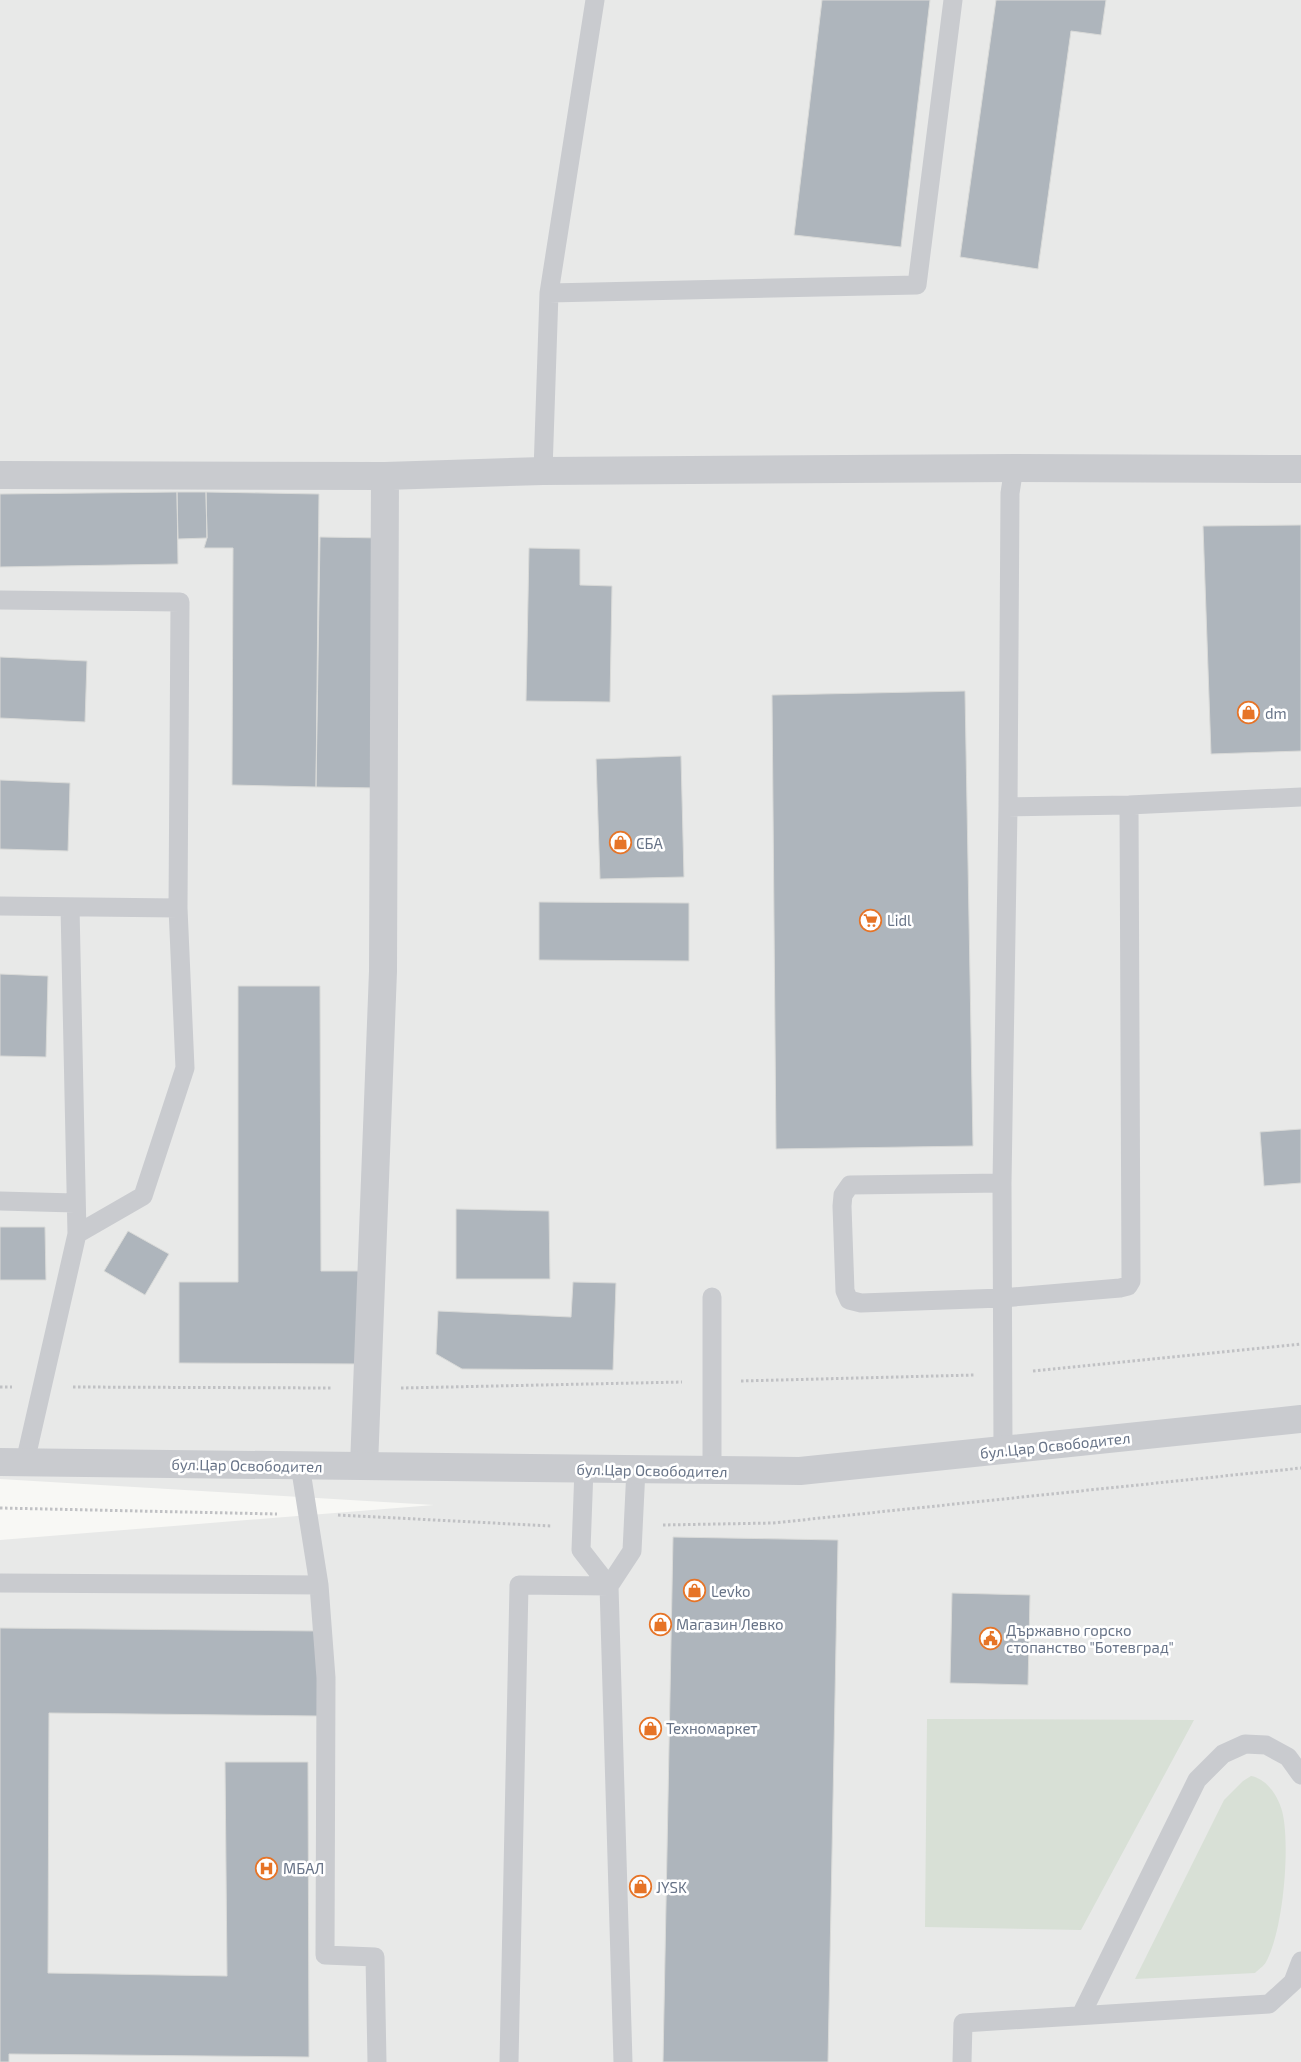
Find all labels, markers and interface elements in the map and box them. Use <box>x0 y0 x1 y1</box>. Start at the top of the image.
shop icon: dm <box>1237 701 1261 725</box>
place label: dm <box>1265 704 1287 722</box>
shop icon: СБА <box>608 831 632 855</box>
place label: СБА <box>636 834 664 852</box>
supermarket icon: Lidl <box>859 908 883 932</box>
place label: Lidl <box>887 911 912 929</box>
street label: бул.Цар Освободител <box>979 1428 1131 1463</box>
street label: бул.Цар Освободител <box>171 1455 323 1476</box>
street label: бул.Цар Освободител <box>576 1460 728 1481</box>
shop icon: Levko <box>683 1579 707 1603</box>
place label: Levko <box>711 1582 751 1600</box>
shop icon: Магазин Левко <box>648 1612 672 1636</box>
place label: Магазин Левко <box>676 1615 784 1633</box>
place label: Държавно горско стопанство "Ботевград" <box>1006 1621 1174 1656</box>
public building icon: Държавно горско стопанство "Ботевград" <box>978 1627 1002 1651</box>
shop icon: Техномаркет <box>638 1716 662 1740</box>
place label: Техномаркет <box>666 1719 758 1737</box>
hospital icon: МБАЛ <box>255 1856 279 1880</box>
place label: МБАЛ <box>283 1859 324 1877</box>
shop icon: JYSK <box>628 1875 652 1899</box>
place label: JYSK <box>656 1878 687 1896</box>

